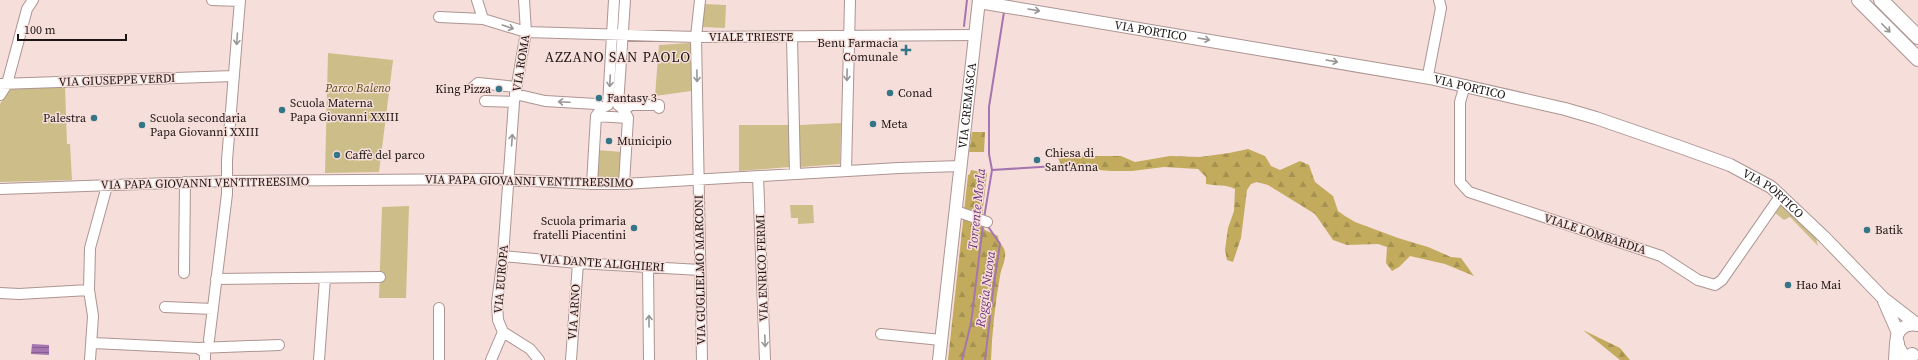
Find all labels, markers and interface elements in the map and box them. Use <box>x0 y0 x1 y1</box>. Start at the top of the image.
one-way arrow <box>1028 7 1041 15</box>
scale bar <box>18 16 126 42</box>
street label: VIA PORTICO <box>1113 17 1188 45</box>
text: 100 m <box>24 22 56 38</box>
one-way arrow <box>1881 23 1891 32</box>
one-way arrow <box>502 24 515 31</box>
street label: VIALE TRIESTE <box>709 29 793 45</box>
one-way arrow <box>233 32 241 45</box>
street label: VIA ROMA <box>509 33 533 93</box>
place label: Benu Farmacia Comunale <box>817 35 899 65</box>
one-way arrow <box>1197 35 1210 43</box>
marker: Benu Farmacia Comunale <box>901 45 911 55</box>
district label: AZZANO SAN PAOLO <box>545 47 691 67</box>
one-way arrow <box>1325 57 1338 65</box>
street label: VIA CREMASCA <box>955 62 980 149</box>
one-way arrow <box>843 68 851 81</box>
one-way arrow <box>693 69 701 82</box>
street label: VIA GIUSEPPE VERDI <box>58 70 176 90</box>
street label: VIA PORTICO <box>1432 71 1507 103</box>
one-way arrow <box>606 74 613 87</box>
park label: Parco Baleno <box>324 80 391 96</box>
place label: King Pizza <box>435 81 492 97</box>
marker: King Pizza <box>494 84 504 94</box>
place label: Conad <box>898 85 933 101</box>
marker: Conad <box>885 88 895 98</box>
place label: Fantasy 3 <box>607 90 657 106</box>
marker: Fantasy 3 <box>594 93 604 103</box>
place label: Scuola Materna Papa Giovanni XXIII <box>290 95 399 125</box>
one-way arrow <box>558 98 571 106</box>
marker: Scuola Materna Papa Giovanni XXIII <box>277 105 287 115</box>
place label: Palestra <box>43 110 87 126</box>
place label: Scuola secondaria Papa Giovanni XXIII <box>150 110 259 140</box>
marker: Palestra <box>89 113 99 123</box>
place label: Meta <box>881 116 909 132</box>
marker: Meta <box>868 119 878 129</box>
marker: Scuola secondaria Papa Giovanni XXIII <box>137 120 147 130</box>
place label: Municipio <box>617 133 672 149</box>
one-way arrow <box>508 134 515 147</box>
marker: Municipio <box>604 136 614 146</box>
place label: Chiesa di Sant'Anna <box>1045 145 1099 175</box>
place label: Caffè del parco <box>345 147 425 163</box>
marker: Caffè del parco <box>332 150 342 160</box>
marker: Chiesa di Sant'Anna <box>1032 155 1042 165</box>
street label: VIA PORTICO <box>1740 165 1807 222</box>
water label: Torrente Morla <box>964 167 989 251</box>
street label: VIA PAPA GIOVANNI VENTITREESIMO <box>425 171 633 191</box>
street label: VIA PAPA GIOVANNI VENTITREESIMO <box>101 173 309 193</box>
street label: VIA GUGLIELMO MARCONI <box>691 195 709 345</box>
street label: VIALE LOMBARDIA <box>1542 210 1648 258</box>
place label: Scuola primaria fratelli Piacentini <box>533 213 627 243</box>
street label: VIA ENRICO FERMI <box>752 214 772 322</box>
place label: Batik <box>1875 222 1903 238</box>
marker: Scuola primaria fratelli Piacentini <box>629 223 639 233</box>
marker: Batik <box>1862 225 1872 235</box>
street label: VIA EUROPA <box>490 244 512 314</box>
water label: Roggia Nuova <box>972 250 999 329</box>
street label: VIA DANTE ALIGHIERI <box>539 251 665 275</box>
place label: Hao Mai <box>1796 277 1841 293</box>
marker: Hao Mai <box>1783 280 1793 290</box>
street label: VIA ARNO <box>564 283 584 341</box>
one-way arrow <box>645 315 652 328</box>
one-way arrow <box>761 334 768 347</box>

